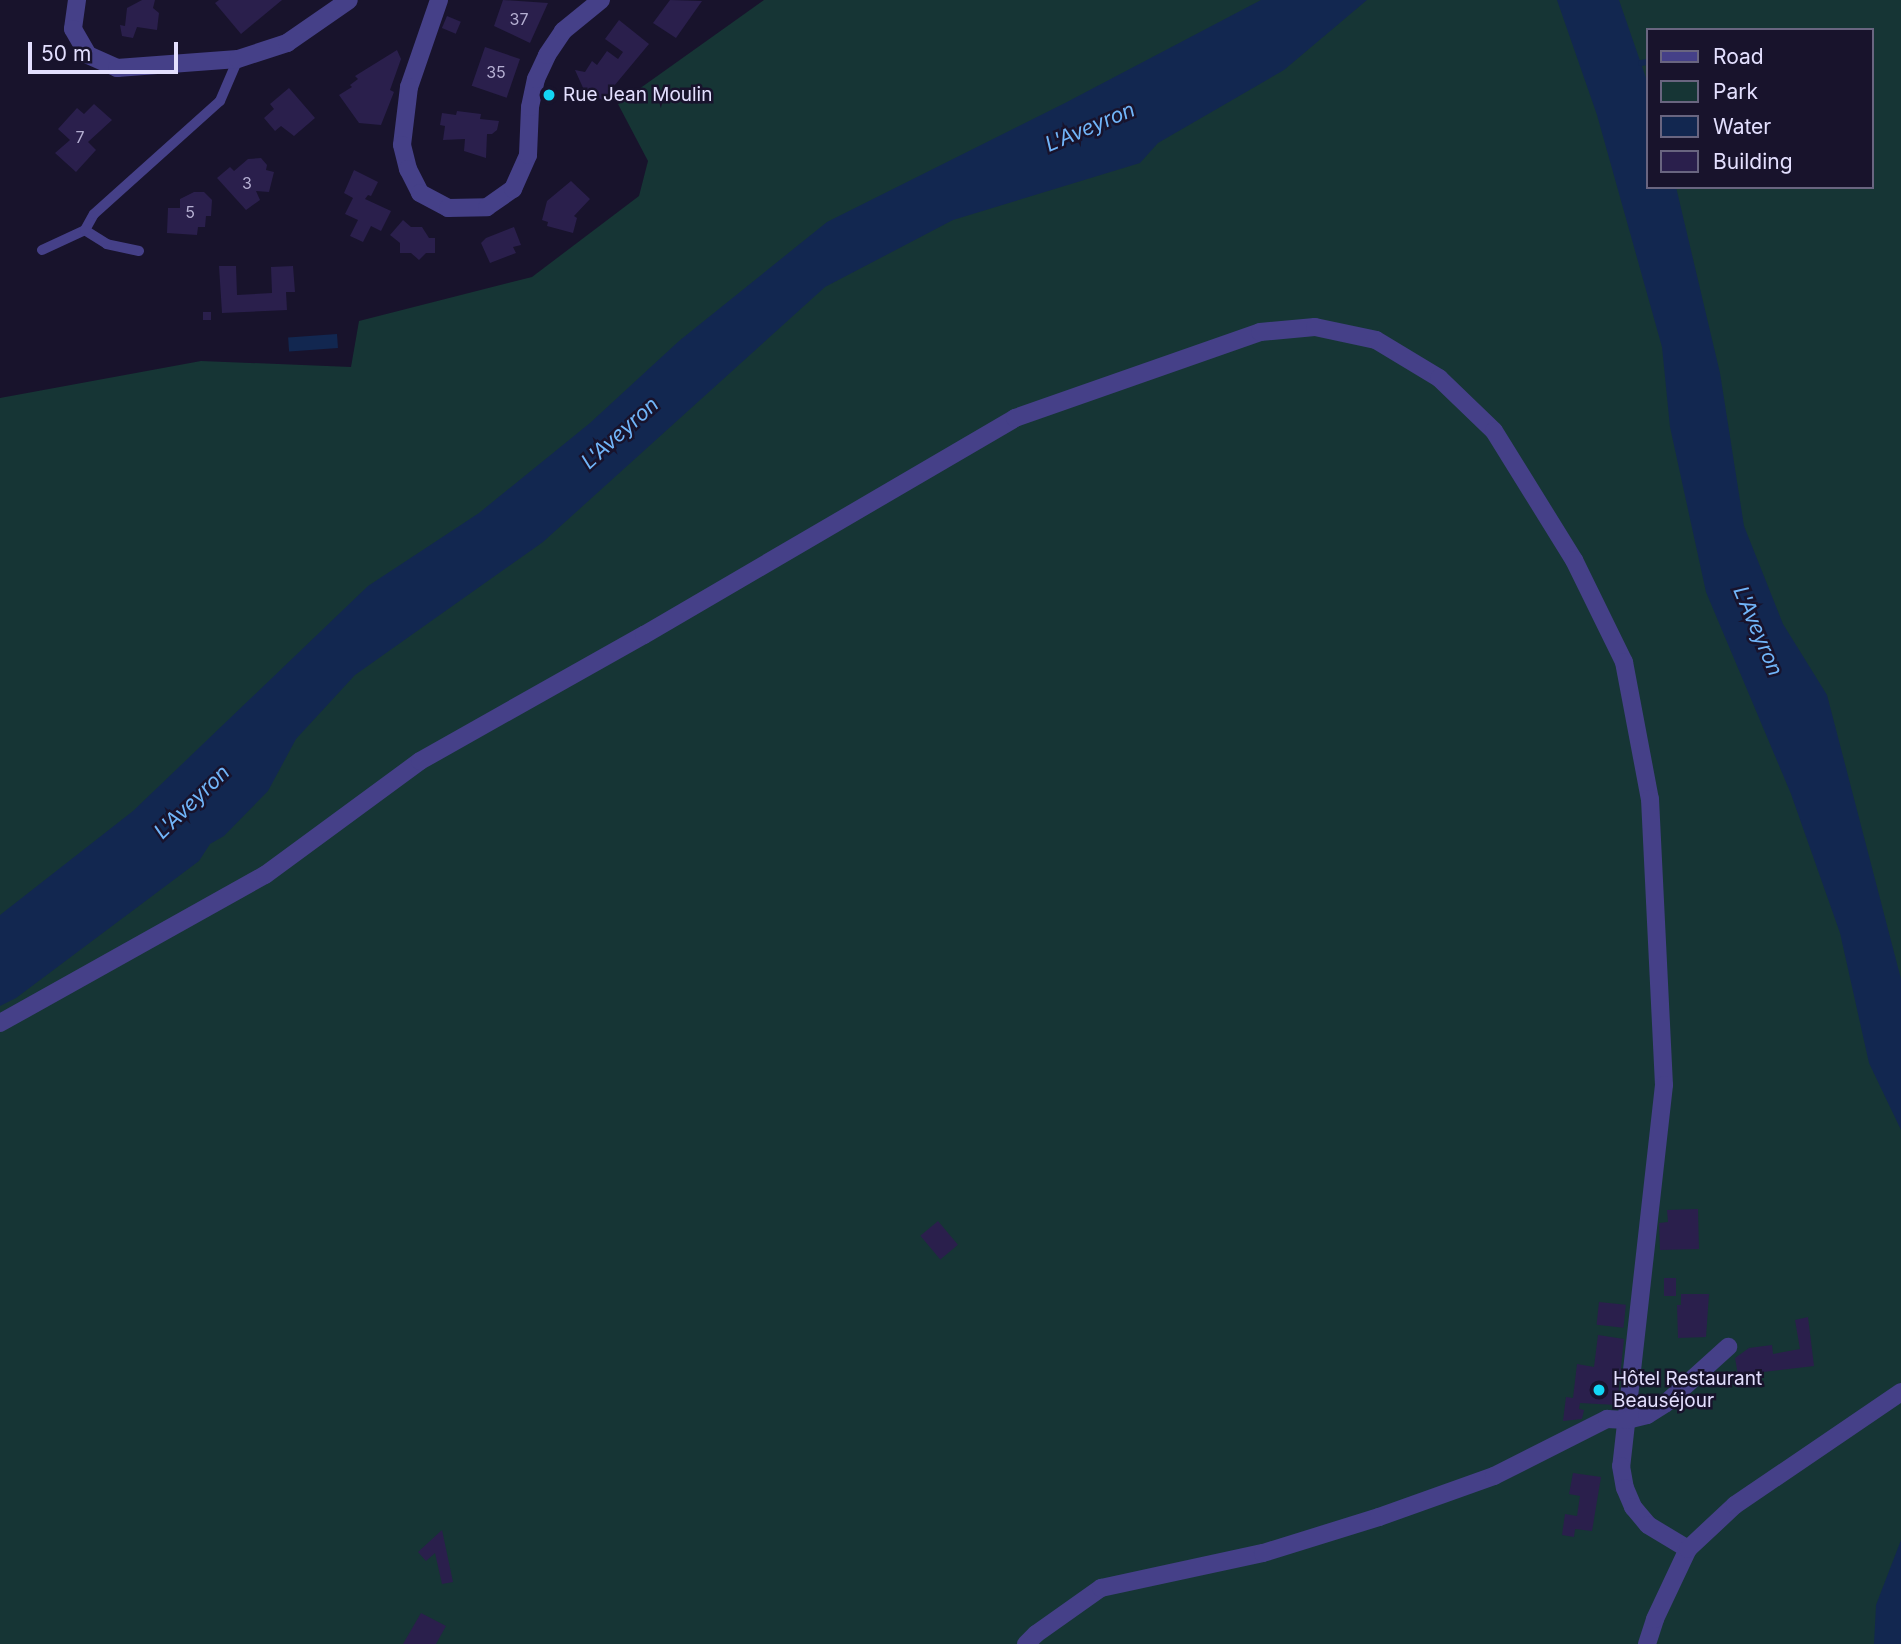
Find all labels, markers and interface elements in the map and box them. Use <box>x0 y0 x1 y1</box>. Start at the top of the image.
house number: 37 <box>510 9 528 29</box>
scale bar <box>32 28 182 72</box>
legend <box>1646 28 1873 189</box>
text: 50 m <box>41 41 91 66</box>
text: Road <box>1713 44 1764 69</box>
house number: 35 <box>486 62 506 82</box>
text: Park <box>1713 79 1758 104</box>
place label: Rue Jean Moulin <box>563 84 712 106</box>
marker: Rue Jean Moulin <box>541 87 557 103</box>
water label: L'Aveyron <box>1041 97 1139 157</box>
text: Water <box>1713 114 1771 139</box>
house number: 7 <box>75 127 85 147</box>
text: Building <box>1713 149 1793 174</box>
house number: 3 <box>242 173 252 193</box>
house number: 5 <box>185 202 195 222</box>
water label: L'Aveyron <box>576 392 664 474</box>
water label: L'Aveyron <box>1728 582 1788 680</box>
water label: L'Aveyron <box>149 760 235 844</box>
place label: Hôtel Restaurant Beauséjour <box>1613 1368 1762 1412</box>
marker: Hôtel Restaurant Beauséjour <box>1591 1382 1607 1398</box>

